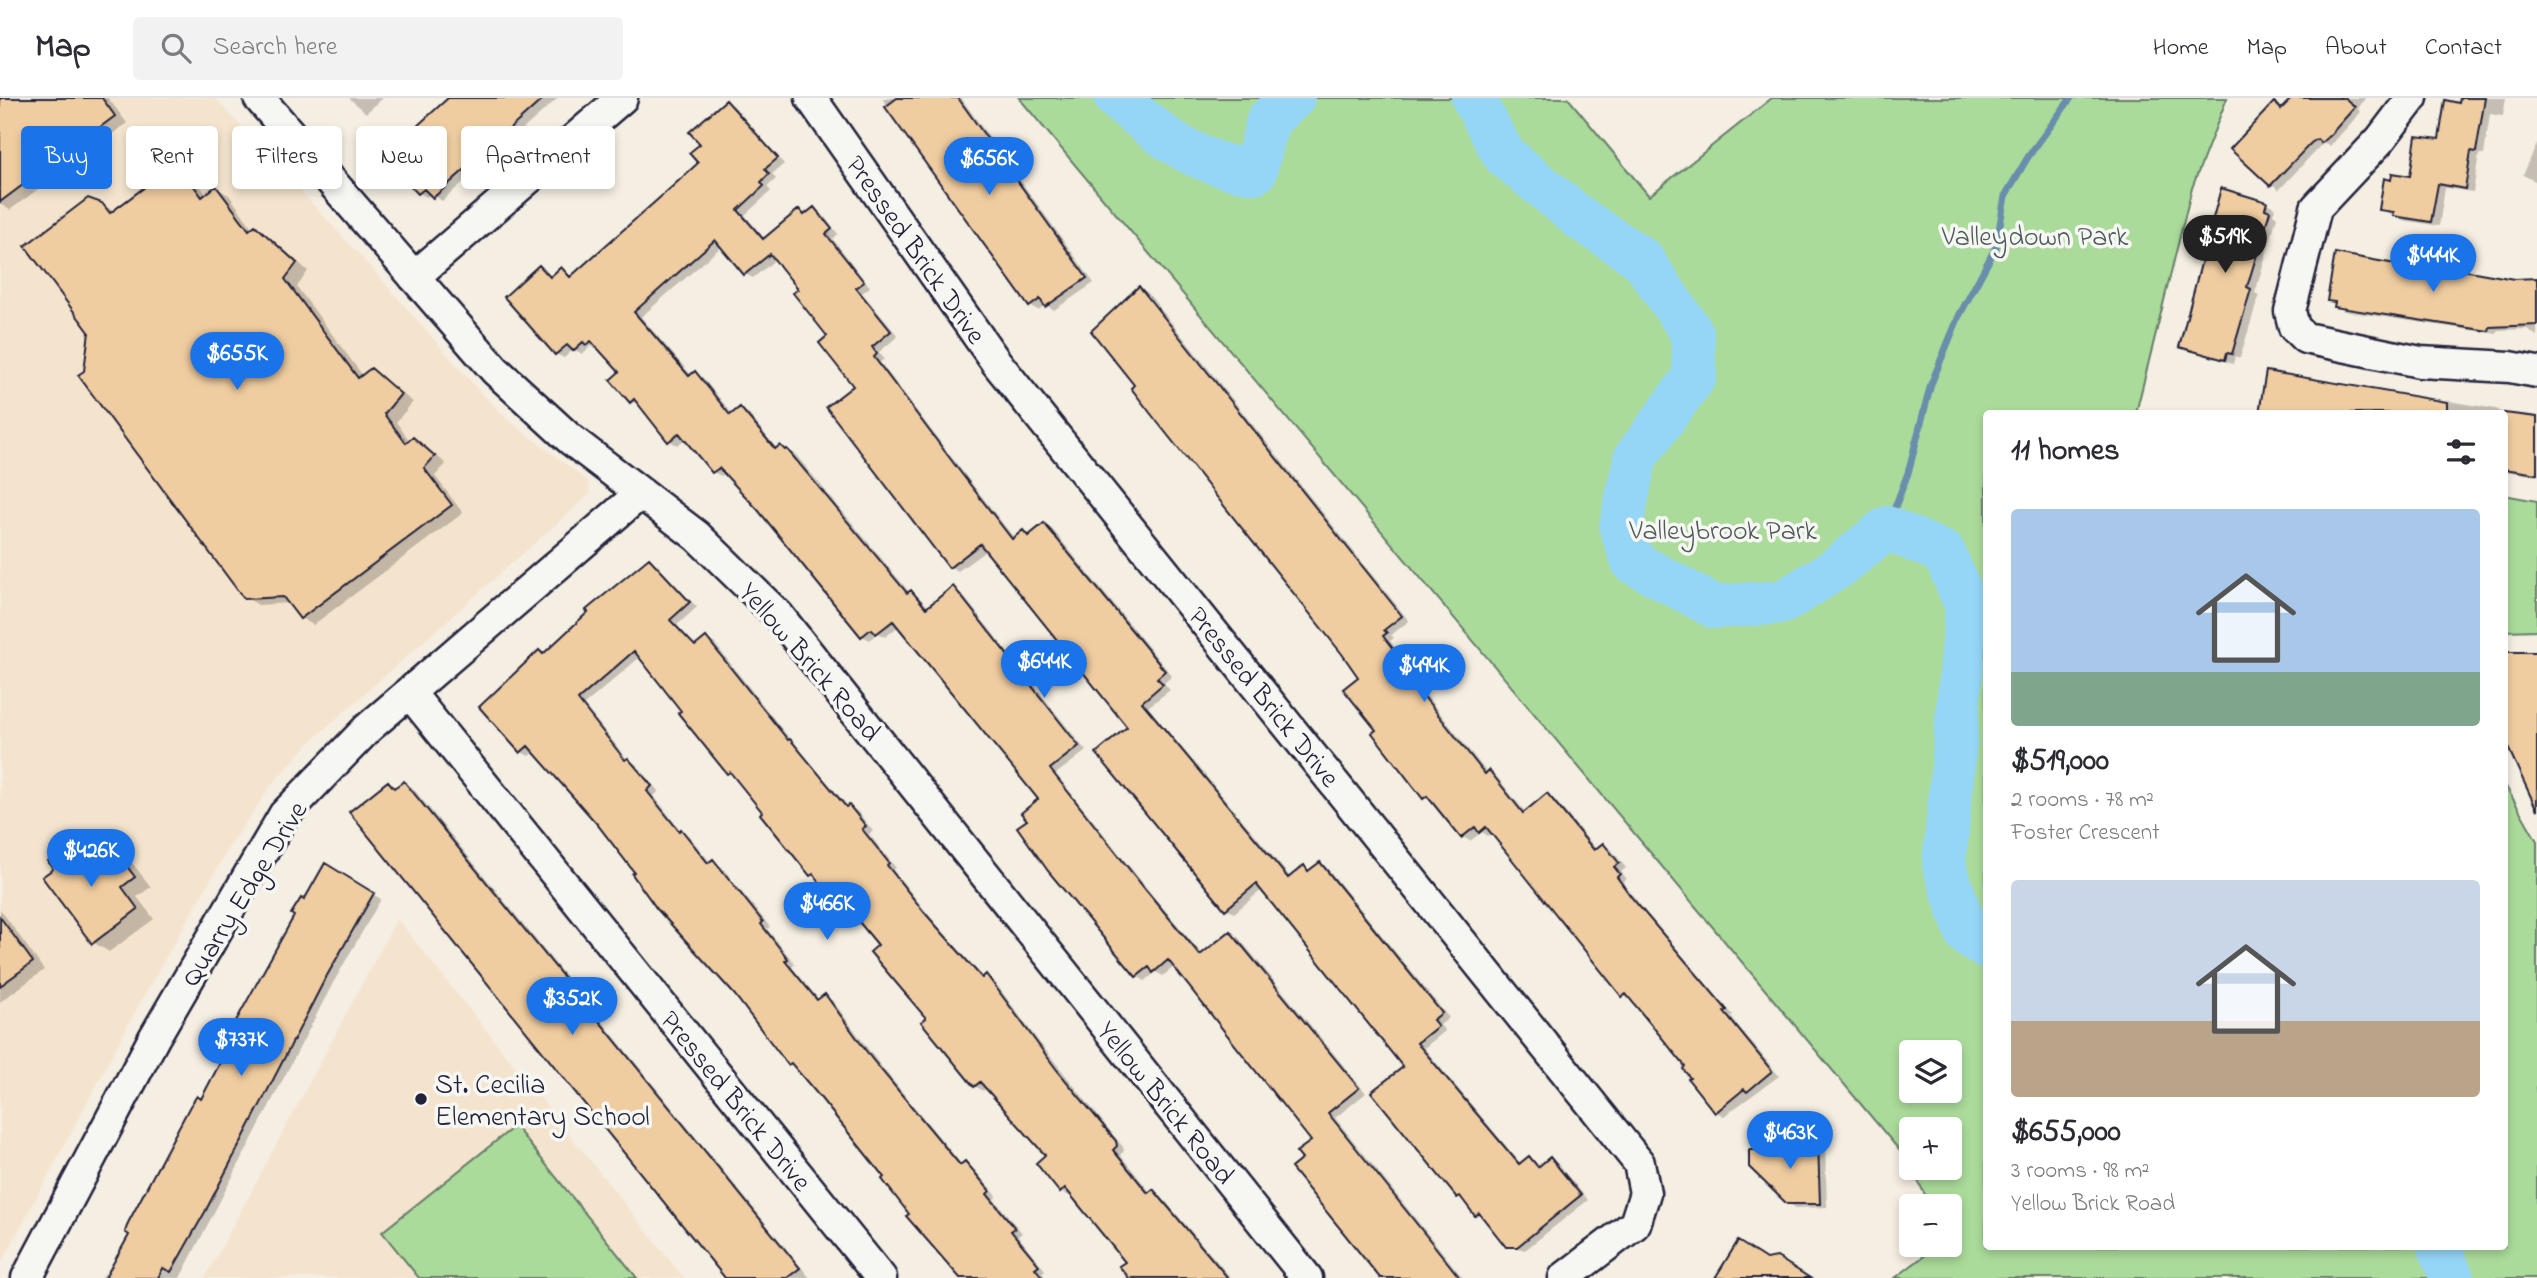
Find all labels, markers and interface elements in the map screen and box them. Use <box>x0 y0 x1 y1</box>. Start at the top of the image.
search box <box>133 17 623 80</box>
text: Map <box>35 24 91 72</box>
icon: search <box>157 29 195 67</box>
text: Search here <box>213 29 337 67</box>
text: Home <box>2153 31 2209 66</box>
text: Map <box>2247 31 2287 66</box>
text: About <box>2325 31 2387 66</box>
text: Contact <box>2425 31 2502 66</box>
chip: Buy <box>21 126 112 189</box>
chip: Rent <box>126 126 218 189</box>
chip: Filters <box>232 126 342 189</box>
chip: New <box>356 126 447 189</box>
chip: Apartment <box>461 126 615 189</box>
pin: $656K <box>940 138 1038 197</box>
text: $656K <box>960 143 1018 176</box>
street label: Pressed Brick Drive <box>834 148 995 354</box>
pin: $519K <box>2176 216 2274 275</box>
park label: Valleydown Park <box>1941 218 2129 259</box>
text: $519K <box>2199 221 2251 254</box>
pin: $444K <box>2384 234 2482 294</box>
text: $444K <box>2406 240 2460 273</box>
pin: $655K <box>188 332 286 392</box>
text: $655K <box>206 338 268 371</box>
text: 11 homes <box>2011 430 2119 474</box>
icon: filters <box>2442 433 2480 471</box>
park label: Valleybrook Park <box>1628 512 1817 553</box>
icon: home <box>2183 555 2309 681</box>
street label: Yellow Brick Road <box>727 574 890 752</box>
street label: Pressed Brick Drive <box>1176 599 1348 798</box>
pin: $644K <box>995 640 1093 700</box>
pin: $494K <box>1375 644 1473 704</box>
text: $644K <box>1017 646 1071 679</box>
text: $494K <box>1399 650 1449 683</box>
text: $519,000 <box>2011 740 2109 784</box>
text: 2 rooms · 78 m² <box>2011 784 2154 817</box>
street label: Quarry Edge Drive <box>172 794 320 996</box>
text: Foster Crescent <box>2011 817 2160 850</box>
pin: $426K <box>42 830 140 889</box>
text: $426K <box>63 835 119 868</box>
pin: $466K <box>778 882 876 942</box>
text: $466K <box>800 888 854 921</box>
icon: home <box>2183 926 2309 1052</box>
pin: $352K <box>523 978 621 1037</box>
text: $352K <box>542 983 602 1016</box>
street label: Pressed Brick Drive <box>648 1003 820 1202</box>
street label: Yellow Brick Road <box>1085 1014 1243 1195</box>
pin: $737K <box>192 1018 290 1078</box>
text: $737K <box>214 1024 268 1057</box>
map controls <box>1899 1040 1962 1257</box>
button: layers <box>1899 1040 1962 1103</box>
place label: St. Cecilia Elementary School <box>435 1066 650 1139</box>
marker: St. Cecilia Elementary School <box>413 1091 429 1107</box>
text: $655,000 <box>2011 1111 2121 1155</box>
pin: $463K <box>1741 1112 1839 1171</box>
text: $463K <box>1763 1117 1817 1150</box>
button: + <box>1899 1117 1962 1180</box>
text: 3 rooms · 98 m² <box>2011 1155 2149 1188</box>
text: Yellow Brick Road <box>2011 1188 2175 1221</box>
button: − <box>1899 1194 1962 1257</box>

